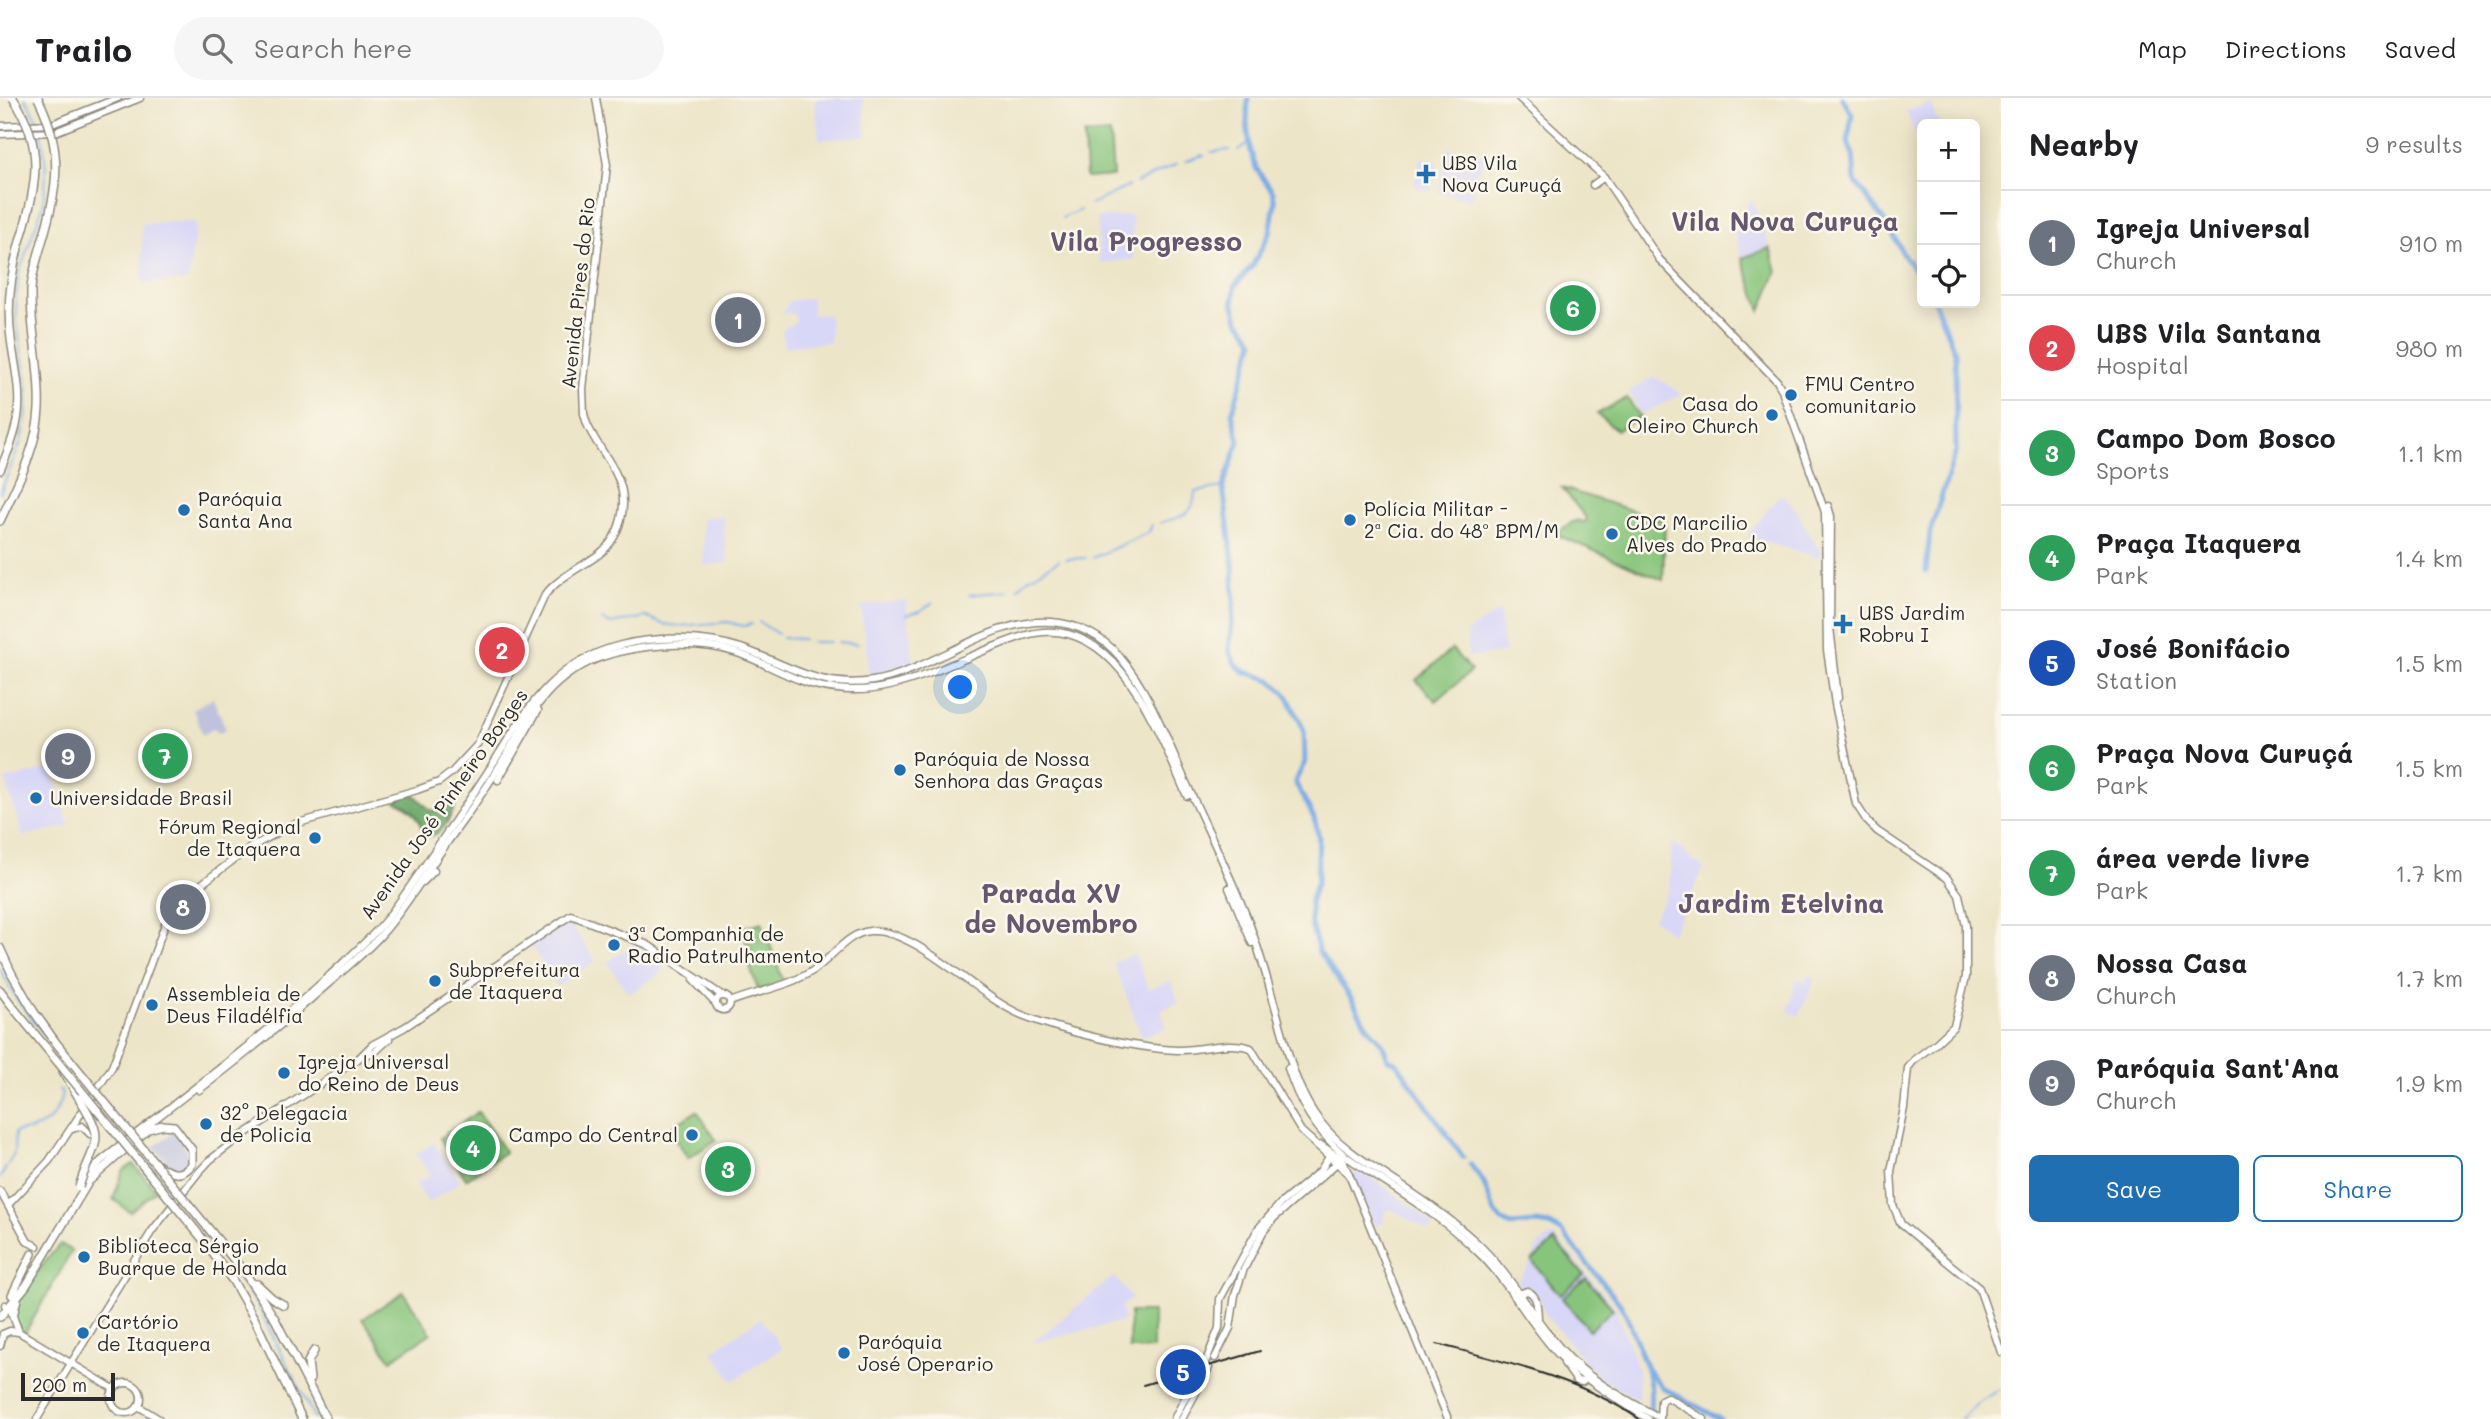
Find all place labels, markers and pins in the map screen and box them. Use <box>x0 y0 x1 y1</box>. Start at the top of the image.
place label: UBS Vila Nova Curuçá <box>1442 150 1562 197</box>
marker: UBS Vila Nova Curuçá <box>1416 164 1436 184</box>
pin: 6 <box>1550 282 1596 334</box>
pin: 1 <box>715 294 761 346</box>
place label: FMU Centro comunitario <box>1805 371 1916 418</box>
marker: FMU Centro comunitario <box>1783 387 1799 403</box>
place label: Casa do Oleiro Church <box>1628 391 1758 438</box>
marker: Casa do Oleiro Church <box>1764 407 1780 423</box>
place label: Paróquia Santa Ana <box>198 486 293 533</box>
place label: Polícia Militar - 2ª Cia. do 48º BPM/M <box>1364 496 1559 543</box>
marker: Paróquia Santa Ana <box>176 502 192 518</box>
place label: CDC Marcilio Alves do Prado <box>1626 510 1767 557</box>
marker: Polícia Militar - 2ª Cia. do 48º BPM/M <box>1342 512 1358 528</box>
marker: CDC Marcilio Alves do Prado <box>1604 526 1620 542</box>
place label: UBS Jardim Robru I <box>1859 600 1965 647</box>
marker: UBS Jardim Robru I <box>1833 614 1853 634</box>
pin: 2 <box>479 624 525 676</box>
pin: 9 <box>45 730 91 782</box>
pin: 7 <box>142 730 188 782</box>
place label: Paróquia de Nossa Senhora das Graças <box>914 746 1103 793</box>
marker: Paróquia de Nossa Senhora das Graças <box>892 762 908 778</box>
place label: Universidade Brasil <box>50 785 232 810</box>
marker: Universidade Brasil <box>28 790 44 806</box>
place label: Fórum Regional de Itaquera <box>159 814 301 861</box>
marker: Fórum Regional de Itaquera <box>307 830 323 846</box>
pin: 8 <box>160 881 206 933</box>
place label: 3ª Companhia de Radio Patrulhamento <box>628 921 823 968</box>
marker: 3ª Companhia de Radio Patrulhamento <box>606 937 622 953</box>
place label: Subprefeitura de Itaquera <box>449 957 580 1004</box>
marker: Subprefeitura de Itaquera <box>427 973 443 989</box>
place label: Assembleia de Deus Filadélfia <box>166 981 303 1028</box>
marker: Assembleia de Deus Filadélfia <box>144 997 160 1013</box>
place label: Igreja Universal do Reino de Deus <box>298 1049 459 1096</box>
marker: Igreja Universal do Reino de Deus <box>276 1065 292 1081</box>
place label: 32° Delegacia de Policia <box>220 1100 348 1147</box>
marker: 32° Delegacia de Policia <box>198 1116 214 1132</box>
pin: 4 <box>450 1122 496 1174</box>
place label: Campo do Central <box>509 1122 678 1147</box>
marker: Campo do Central <box>684 1127 700 1143</box>
pin: 3 <box>705 1143 751 1195</box>
place label: Biblioteca Sérgio Buarque de Holanda <box>98 1233 288 1280</box>
marker: Biblioteca Sérgio Buarque de Holanda <box>76 1249 92 1265</box>
place label: Cartório de Itaquera <box>97 1309 211 1356</box>
marker: Cartório de Itaquera <box>75 1325 91 1341</box>
place label: Paróquia José Operario <box>858 1329 993 1376</box>
marker: Paróquia José Operario <box>836 1345 852 1361</box>
pin: 5 <box>1160 1346 1206 1398</box>

